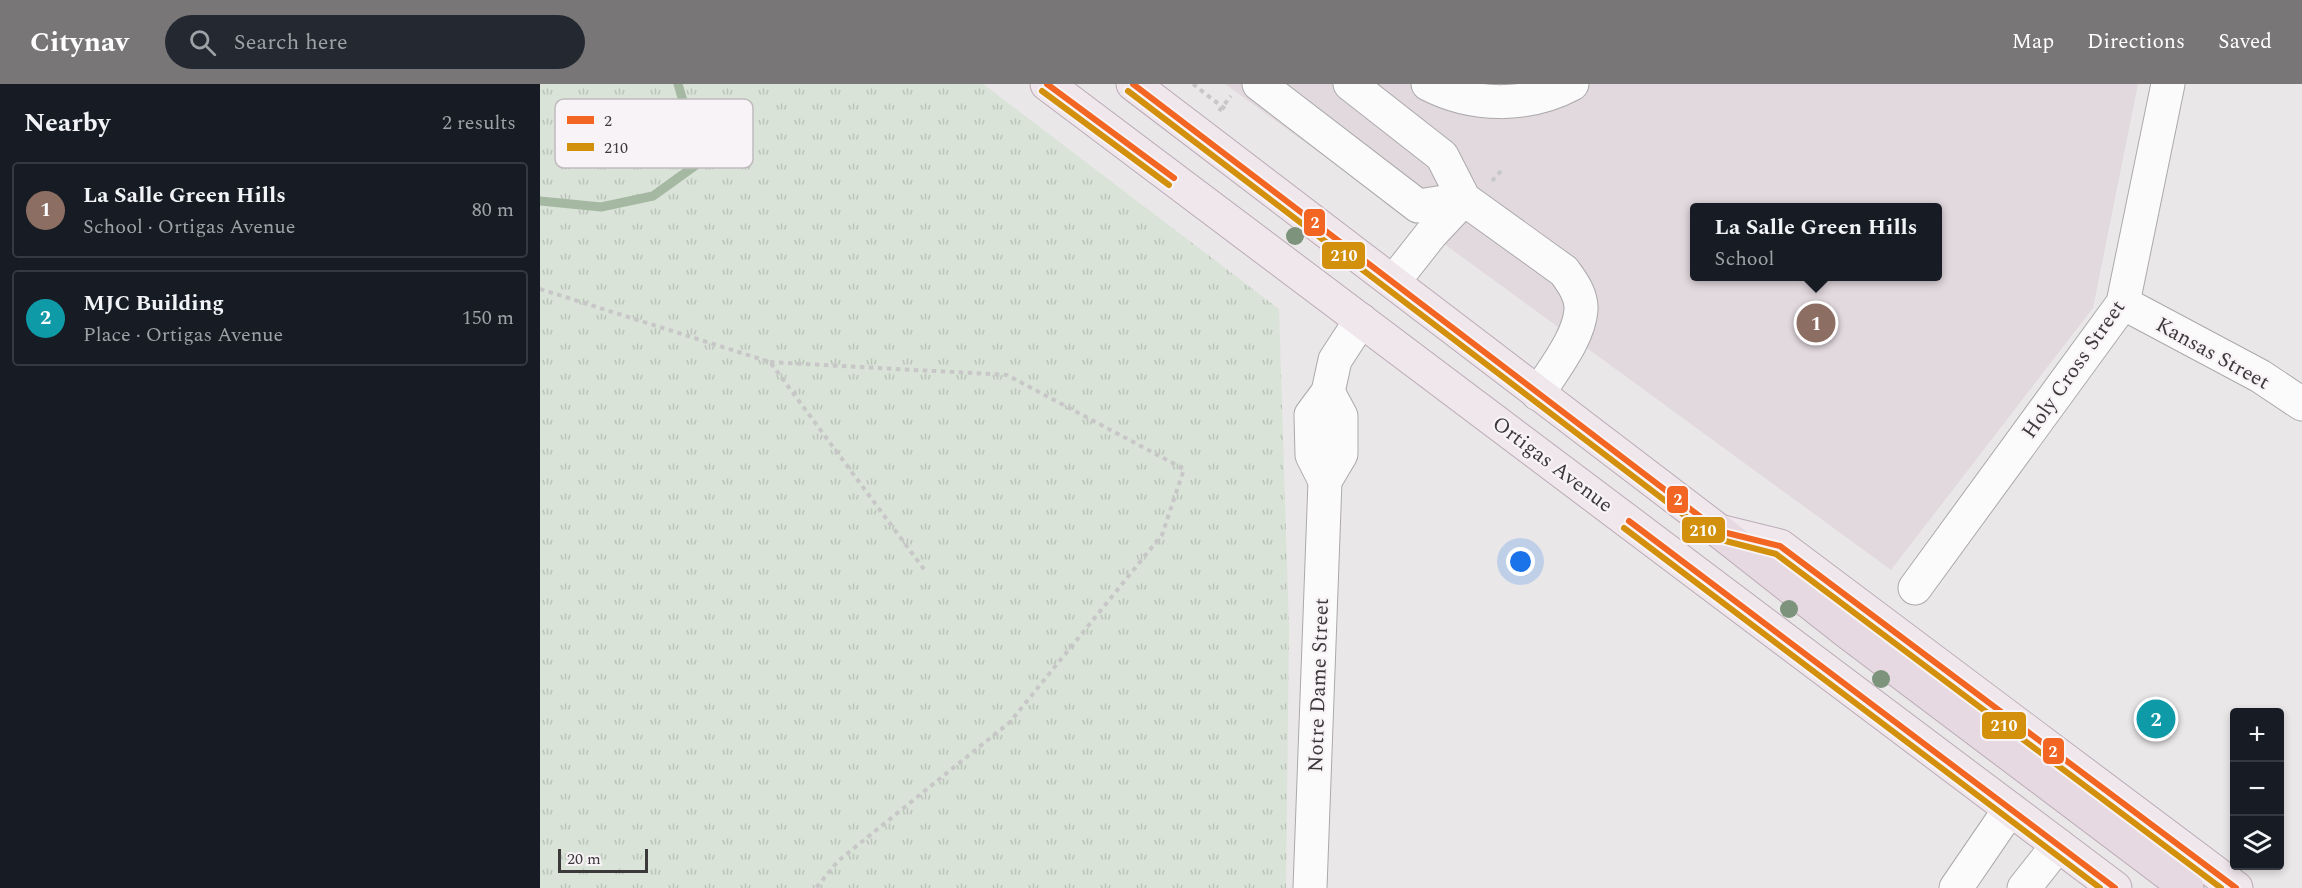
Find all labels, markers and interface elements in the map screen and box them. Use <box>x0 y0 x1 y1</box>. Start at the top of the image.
search box <box>165 15 585 69</box>
text: Citynav <box>30 21 129 64</box>
icon: search <box>186 26 219 59</box>
text: Search here <box>234 26 348 59</box>
text: Map <box>2012 26 2054 58</box>
text: Directions <box>2087 26 2185 58</box>
text: Saved <box>2218 26 2272 58</box>
legend <box>555 99 753 168</box>
text: Nearby <box>24 103 110 143</box>
text: 2 results <box>442 108 516 138</box>
text: 2 <box>604 109 612 133</box>
text: 210 <box>604 136 628 160</box>
text: La Salle Green Hills <box>83 179 286 212</box>
text: 1 <box>40 195 51 225</box>
text: 80 m <box>472 195 514 225</box>
popup <box>1690 203 1942 281</box>
line badge: 2 <box>1303 208 1326 237</box>
text: 2 <box>1311 211 1320 235</box>
text: La Salle Green Hills <box>1715 211 1917 244</box>
text: School · Ortigas Avenue <box>83 212 295 242</box>
line badge: 210 <box>1321 241 1366 270</box>
text: 210 <box>1331 244 1357 268</box>
text: School <box>1715 244 1774 274</box>
text: MJC Building <box>83 287 224 320</box>
street label: Holy Cross Street <box>2014 294 2134 446</box>
pin: 1 <box>1796 300 1836 346</box>
text: 2 <box>40 303 51 333</box>
text: 150 m <box>462 303 514 333</box>
street label: Kansas Street <box>2150 309 2275 398</box>
text: Place · Ortigas Avenue <box>83 320 283 350</box>
street label: Ortigas Avenue <box>1485 409 1620 521</box>
line badge: 2 <box>1666 485 1689 514</box>
text: 2 <box>1674 488 1683 512</box>
line badge: 210 <box>1681 516 1726 544</box>
text: 210 <box>1690 519 1716 543</box>
your location <box>1506 547 1535 576</box>
street label: Notre Dame Street <box>1300 597 1338 773</box>
pin: 2 <box>2136 696 2176 742</box>
map controls <box>2230 708 2284 870</box>
button: + <box>2230 708 2284 762</box>
line badge: 210 <box>1981 711 2027 740</box>
text: 210 <box>1991 714 2017 738</box>
line badge: 2 <box>2042 737 2065 765</box>
text: 2 <box>2049 740 2058 764</box>
button: − <box>2230 762 2284 816</box>
button: layers <box>2230 816 2284 870</box>
scale bar <box>558 846 648 874</box>
text: 20 m <box>567 847 601 871</box>

